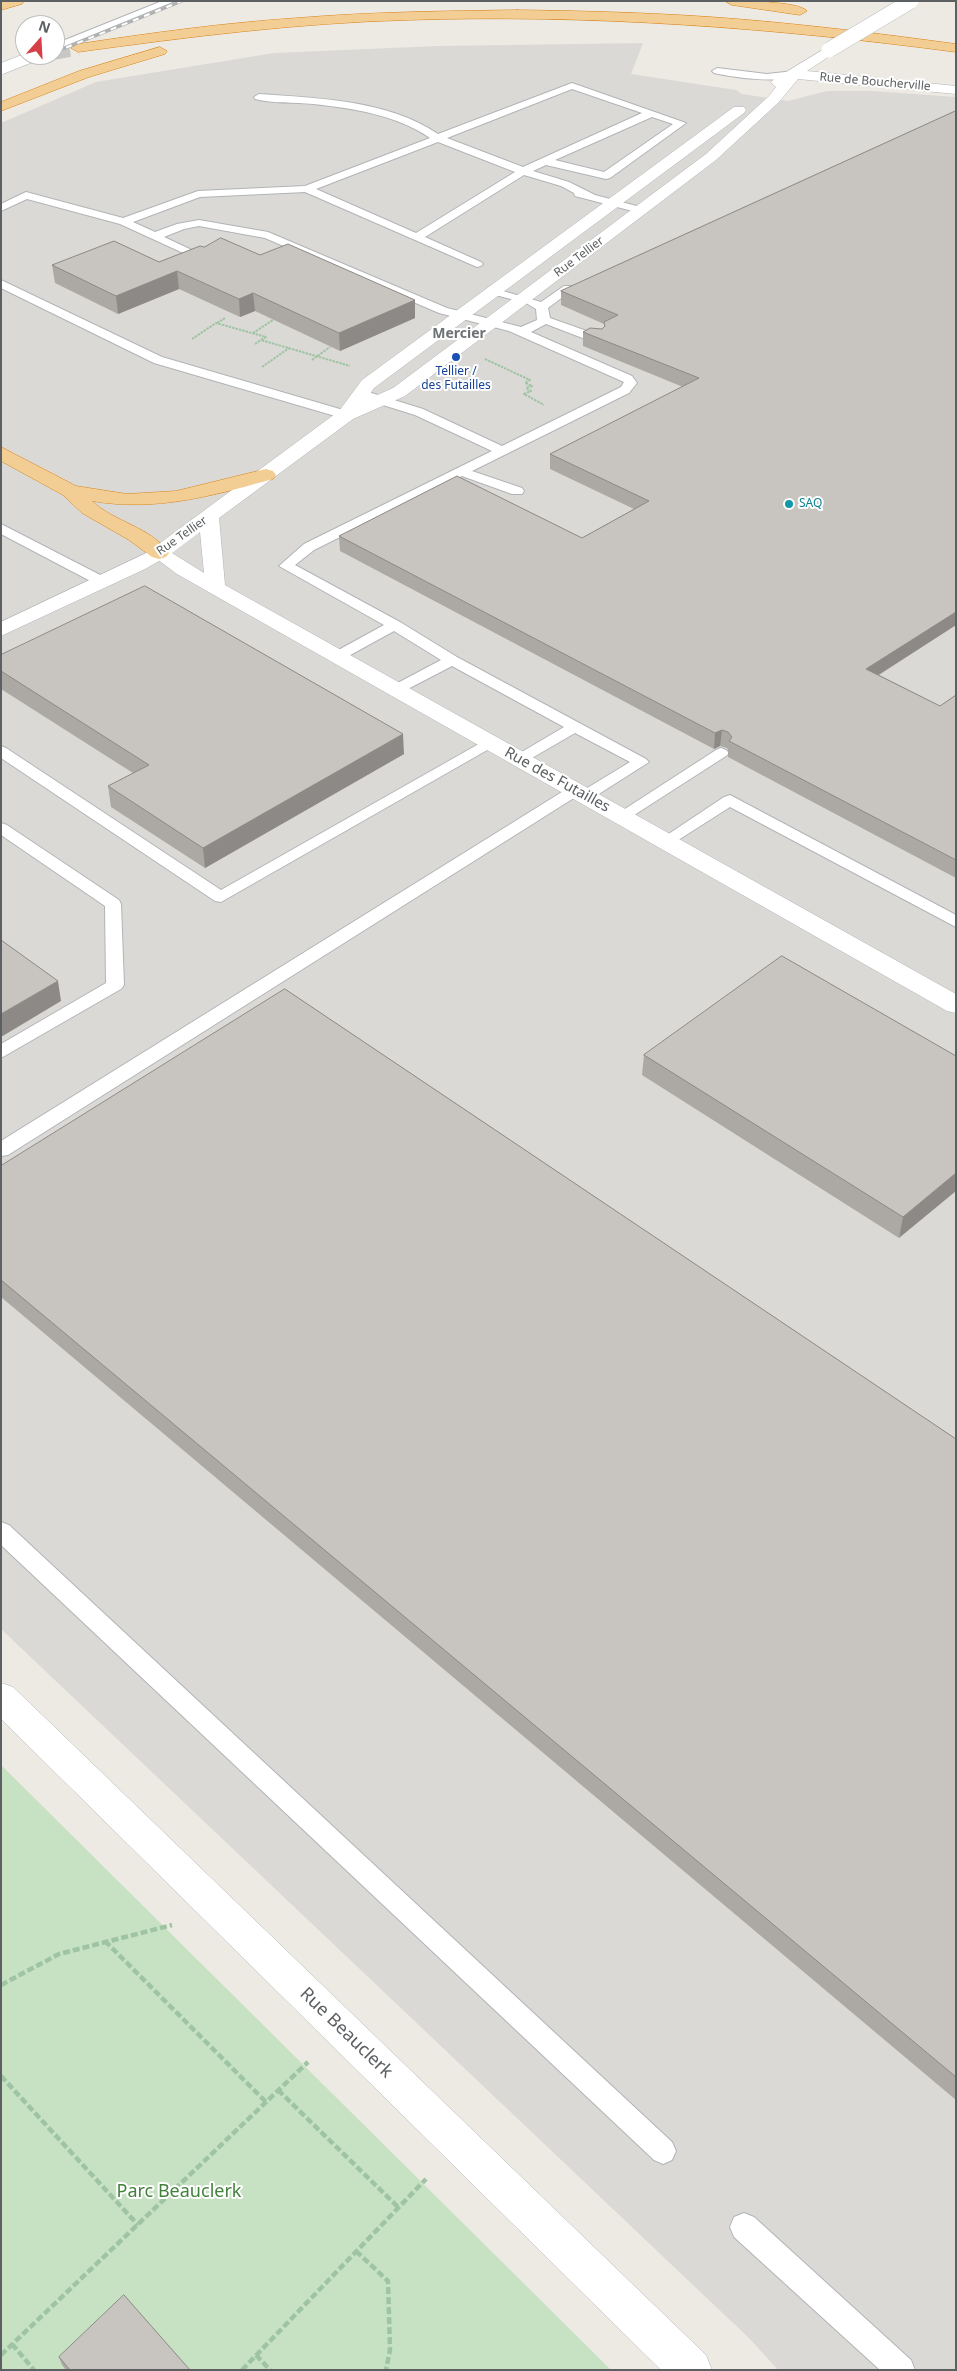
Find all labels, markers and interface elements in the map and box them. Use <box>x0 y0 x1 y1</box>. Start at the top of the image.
north arrow <box>15 15 65 65</box>
text: N <box>36 15 53 37</box>
street label: Rue de Boucherville <box>819 70 931 94</box>
street label: Rue Tellier <box>551 234 607 280</box>
district label: Mercier <box>432 326 486 342</box>
marker: Tellier / des Futailles <box>450 351 462 363</box>
place label: Tellier / des Futailles <box>421 365 491 393</box>
place label: SAQ <box>799 497 822 511</box>
marker: SAQ <box>783 498 795 510</box>
street label: Rue Tellier <box>154 513 210 559</box>
street label: Rue des Futailles <box>501 744 613 816</box>
street label: Rue Beauclerk <box>295 1983 397 2083</box>
park label: Parc Beauclerk <box>117 2181 241 2203</box>

